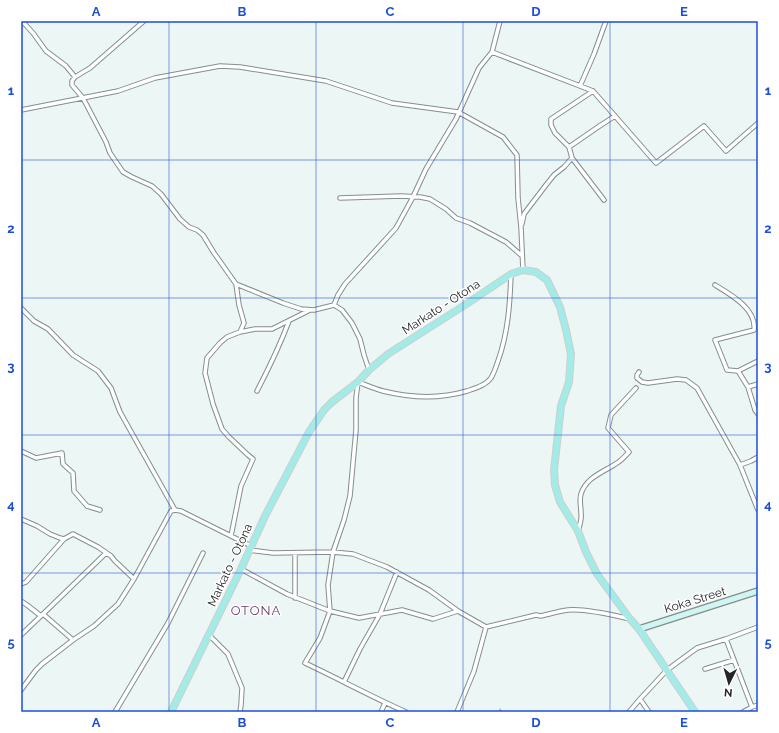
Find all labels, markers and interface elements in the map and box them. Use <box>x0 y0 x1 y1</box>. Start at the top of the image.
text: A <box>92 4 101 19</box>
text: B <box>238 4 247 19</box>
text: C <box>386 4 395 19</box>
text: D <box>531 4 541 19</box>
text: E <box>680 4 688 19</box>
text: 1 <box>8 83 15 98</box>
text: 1 <box>765 83 772 98</box>
text: 2 <box>7 221 15 236</box>
text: 2 <box>764 221 772 236</box>
street label: Markato - Otona <box>399 277 483 337</box>
text: 3 <box>7 359 15 374</box>
text: 3 <box>764 359 772 374</box>
text: 4 <box>7 497 15 512</box>
text: 4 <box>764 497 772 512</box>
street label: Markato - Otona <box>205 521 255 609</box>
street label: Koka Street <box>662 584 728 616</box>
district label: OTONA <box>231 603 281 618</box>
text: 5 <box>7 635 15 650</box>
text: 5 <box>764 635 772 650</box>
north arrow <box>709 663 749 703</box>
text: N <box>723 686 733 699</box>
text: A <box>92 715 101 730</box>
text: B <box>238 715 247 730</box>
text: C <box>386 715 395 730</box>
text: D <box>531 715 541 730</box>
text: E <box>680 715 688 730</box>

